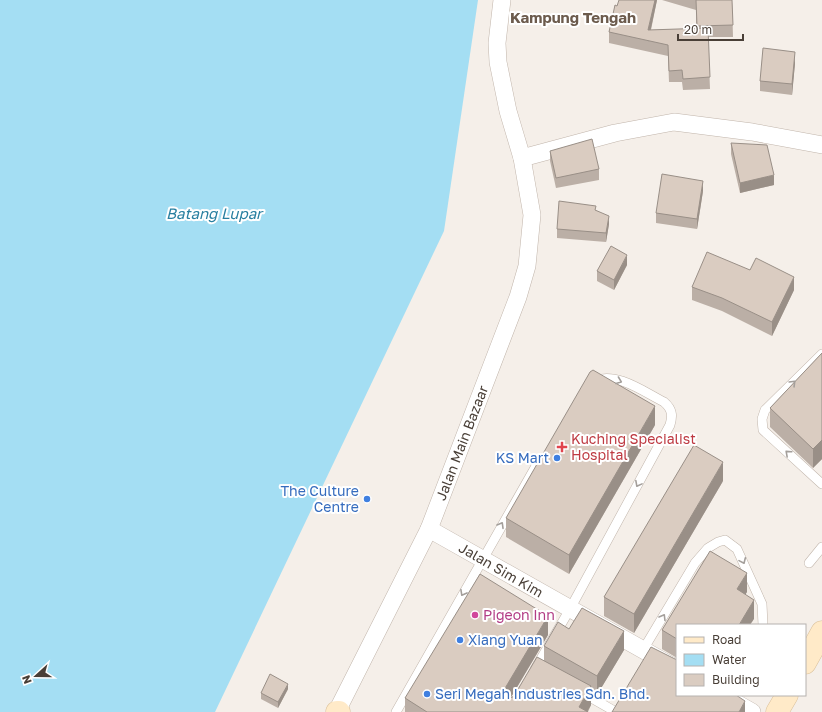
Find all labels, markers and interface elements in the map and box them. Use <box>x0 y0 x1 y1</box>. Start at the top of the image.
district label: Kampung Tengah <box>510 8 636 26</box>
scale bar <box>678 16 743 42</box>
text: 20 m <box>684 22 712 37</box>
water label: Batang Lupar <box>166 204 264 223</box>
one-way arrow <box>616 376 623 384</box>
one-way arrow <box>788 380 796 388</box>
street label: Jalan Main Bazaar <box>432 382 491 503</box>
place label: Kuching Specialist Hospital <box>571 430 696 463</box>
marker: Kuching Specialist Hospital <box>556 441 568 453</box>
place label: KS Mart <box>496 449 549 466</box>
one-way arrow <box>785 450 793 458</box>
marker: KS Mart <box>552 453 562 463</box>
one-way arrow <box>635 480 643 487</box>
place label: The Culture Centre <box>280 482 359 515</box>
marker: The Culture Centre <box>362 494 372 504</box>
one-way arrow <box>497 522 504 529</box>
street label: Jalan Sim Kim <box>456 539 546 601</box>
one-way arrow <box>738 557 746 564</box>
one-way arrow <box>460 589 467 596</box>
place label: Pigeon Inn <box>483 606 555 623</box>
marker: Pigeon Inn <box>470 610 480 620</box>
one-way arrow <box>658 614 666 621</box>
legend <box>676 624 806 696</box>
place label: Xiang Yuan <box>468 631 543 648</box>
text: Road <box>712 632 741 647</box>
marker: Xiang Yuan <box>455 635 465 645</box>
text: Water <box>712 652 746 667</box>
north arrow <box>16 656 56 696</box>
text: Building <box>712 672 760 687</box>
text: N <box>19 674 34 686</box>
place label: Seri Megah Industries Sdn. Bhd. <box>435 685 650 702</box>
marker: Seri Megah Industries Sdn. Bhd. <box>422 689 432 699</box>

